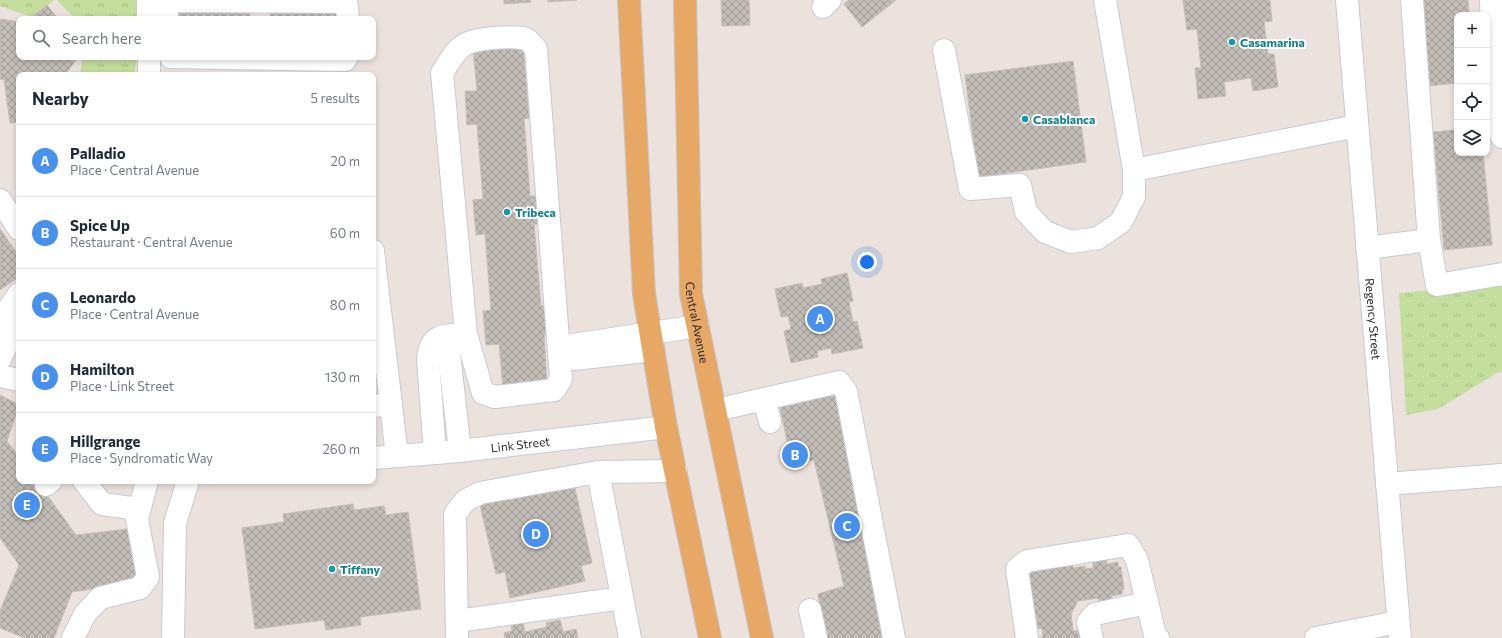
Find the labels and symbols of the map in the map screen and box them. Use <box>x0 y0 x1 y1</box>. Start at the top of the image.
place label: Casamarina <box>1240 35 1305 49</box>
marker: Casamarina <box>1227 37 1237 47</box>
place label: Casablanca <box>1033 112 1095 126</box>
marker: Casablanca <box>1020 114 1030 124</box>
place label: Tribeca <box>515 205 556 219</box>
marker: Tribeca <box>502 207 512 217</box>
your location <box>857 252 877 272</box>
street label: Regency Street <box>1363 277 1384 360</box>
street label: Central Avenue <box>684 281 712 364</box>
pin: A <box>807 304 833 334</box>
street label: Link Street <box>490 434 551 454</box>
pin: B <box>782 440 808 470</box>
pin: E <box>14 490 40 520</box>
pin: C <box>834 511 860 541</box>
pin: D <box>523 519 549 549</box>
place label: Tiffany <box>340 562 381 576</box>
marker: Tiffany <box>327 564 337 574</box>

